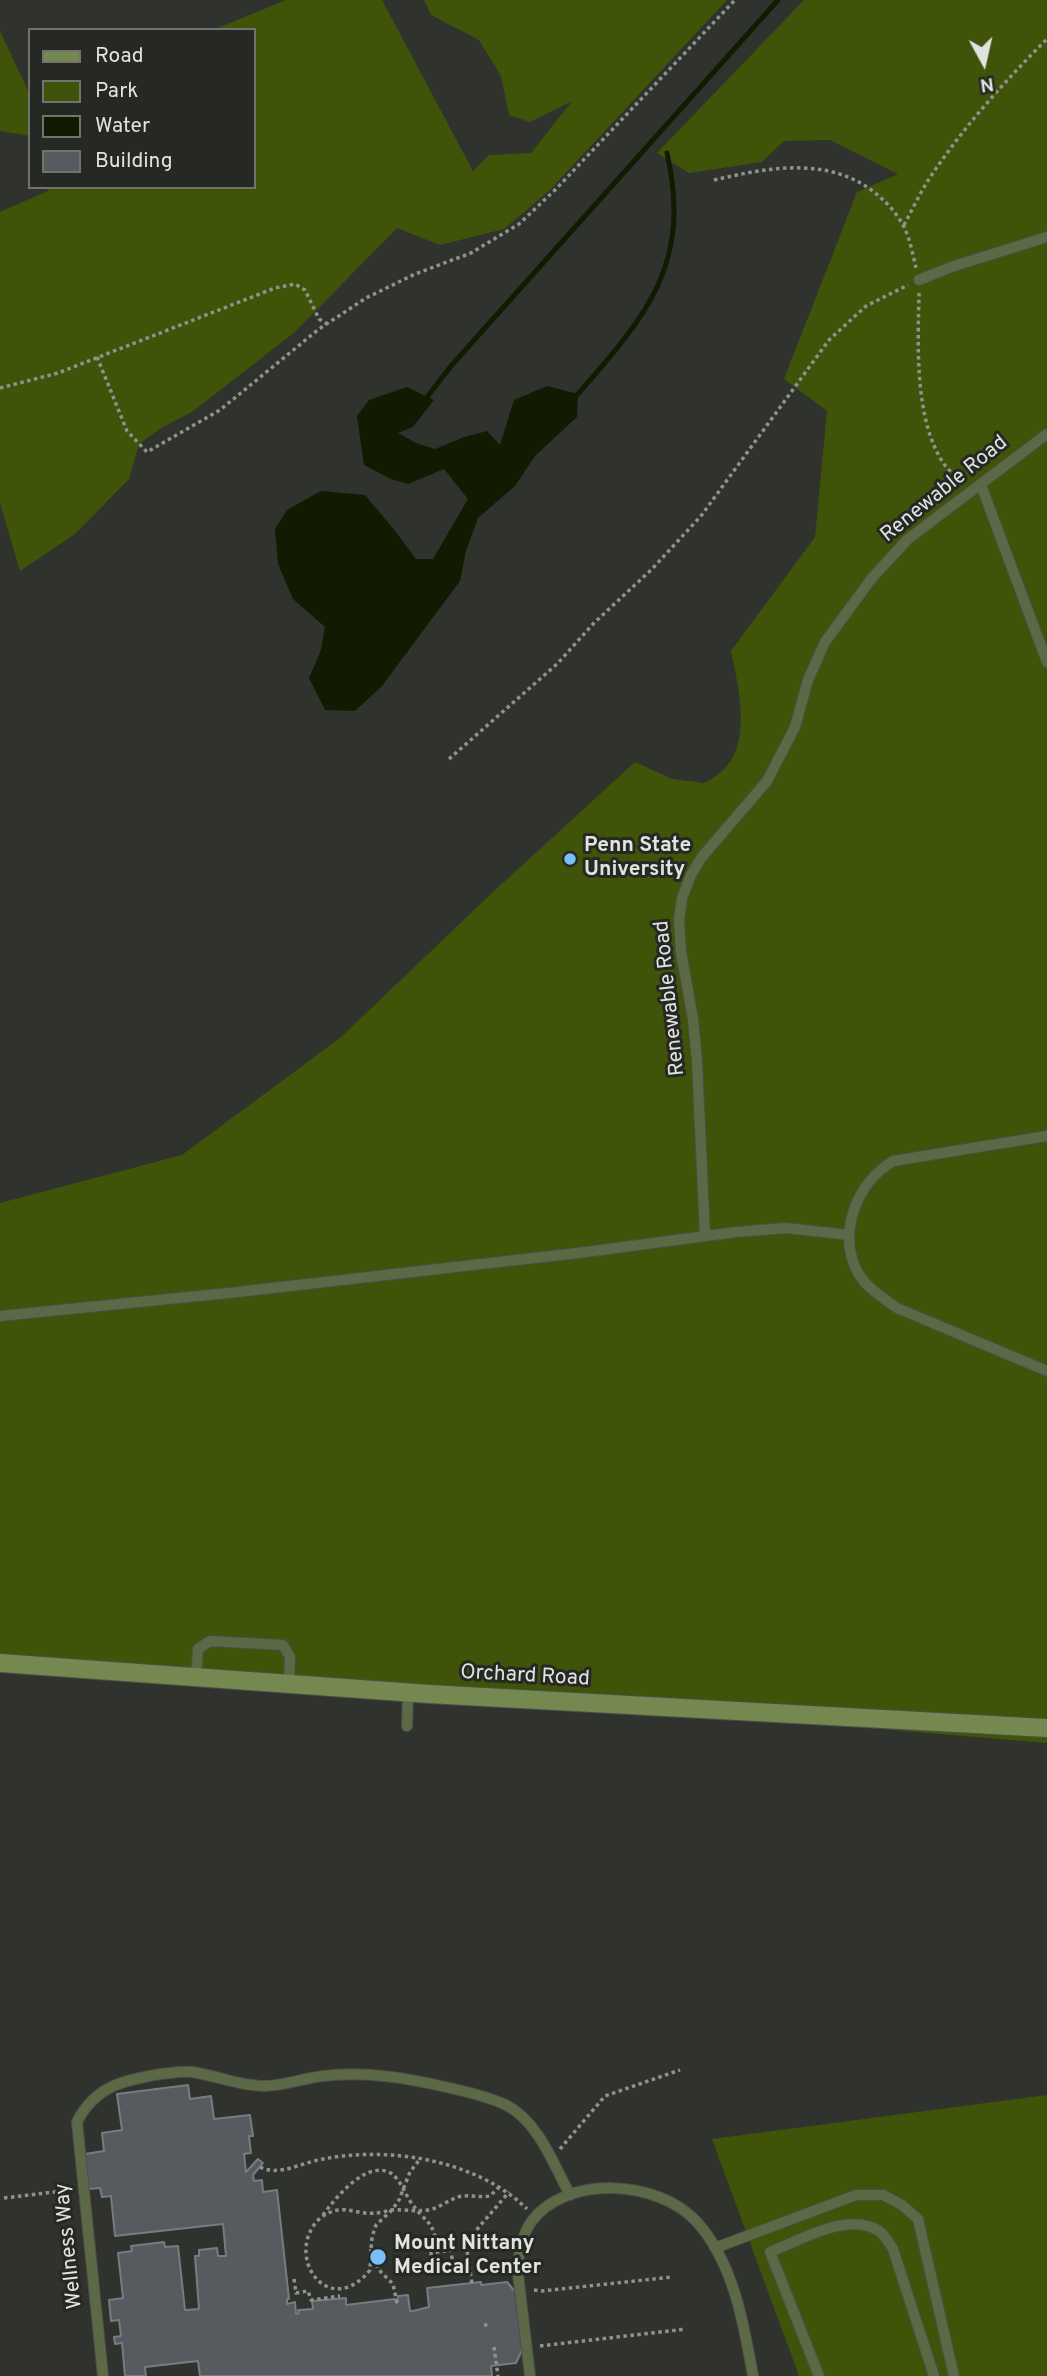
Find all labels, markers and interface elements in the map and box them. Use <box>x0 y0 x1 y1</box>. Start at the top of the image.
legend <box>28 28 256 189</box>
north arrow <box>949 28 1019 98</box>
text: Road <box>95 43 144 70</box>
text: N <box>978 71 995 97</box>
text: Park <box>95 78 138 105</box>
text: Water <box>95 113 150 140</box>
text: Building <box>95 148 173 175</box>
street label: Renewable Road <box>876 431 1014 549</box>
place label: Penn State University <box>584 834 691 884</box>
marker: Penn State University <box>562 851 578 867</box>
street label: Renewable Road <box>650 919 692 1077</box>
street label: Orchard Road <box>460 1661 590 1693</box>
street label: Wellness Way <box>51 2182 89 2310</box>
place label: Mount Nittany Medical Center <box>394 2232 541 2282</box>
marker: Mount Nittany Medical Center <box>368 2247 388 2267</box>

